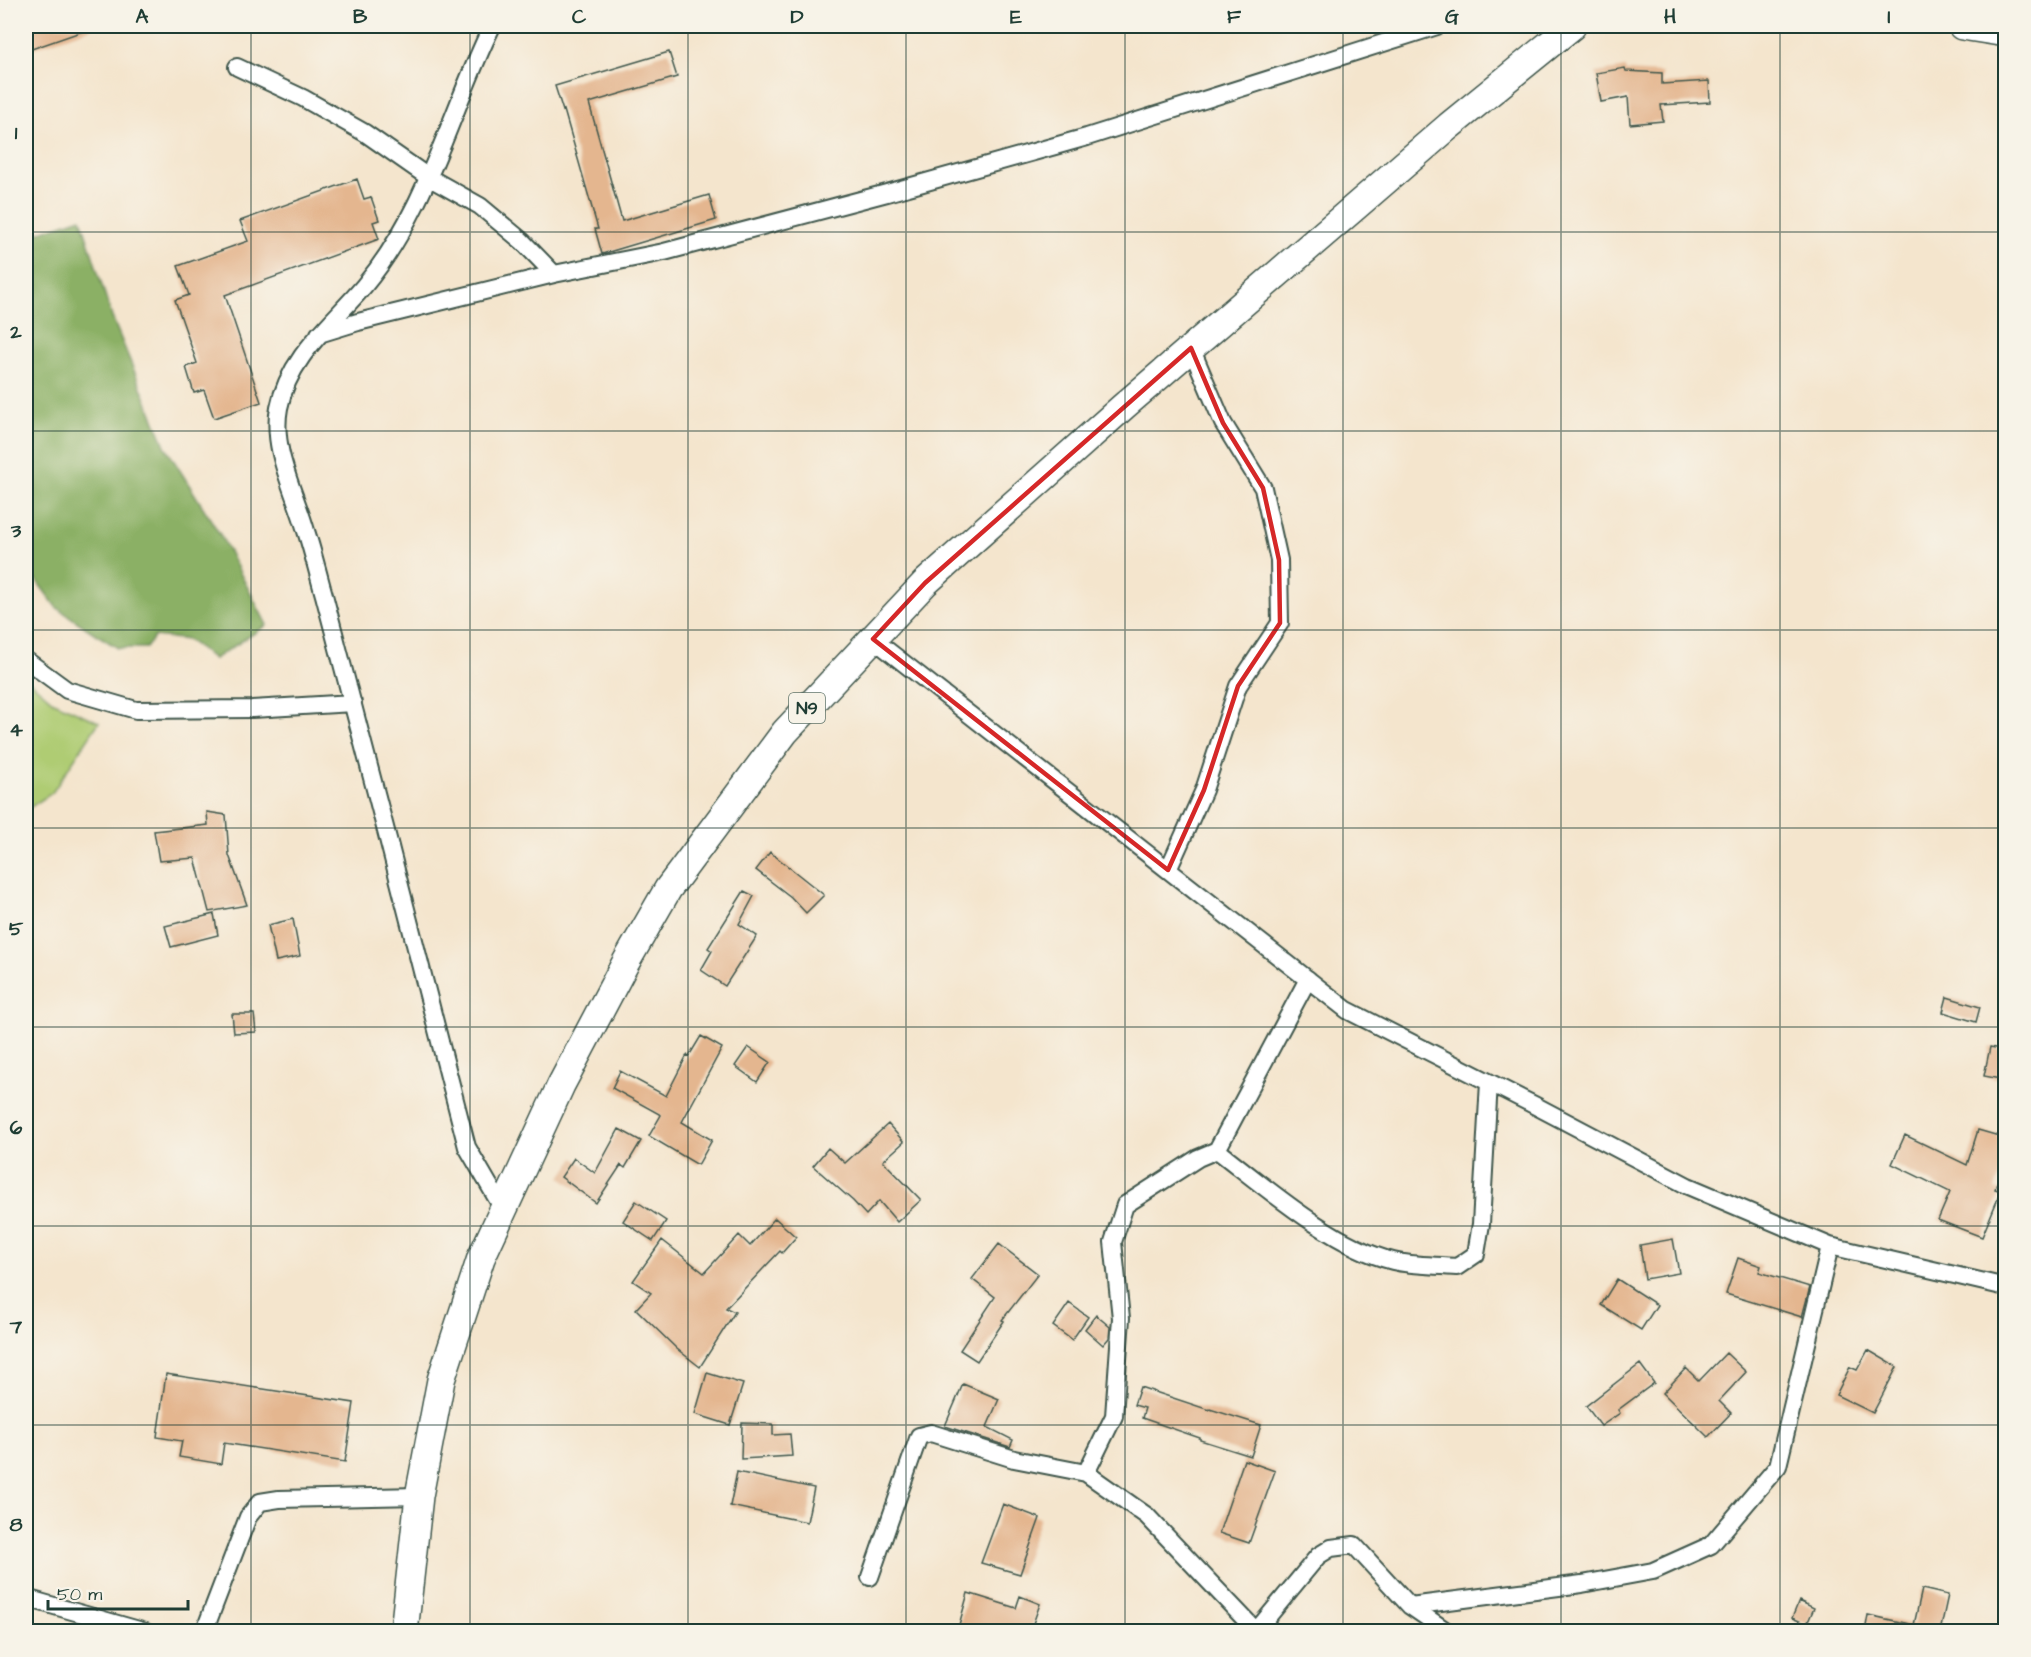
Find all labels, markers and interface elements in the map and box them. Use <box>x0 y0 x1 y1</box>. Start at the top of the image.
text: A <box>136 3 149 31</box>
text: B <box>353 3 368 31</box>
text: C <box>572 3 587 31</box>
text: D <box>791 3 804 31</box>
text: E <box>1010 3 1022 31</box>
text: F <box>1227 3 1242 31</box>
text: G <box>1445 3 1459 31</box>
text: H <box>1664 3 1676 31</box>
text: I <box>1887 3 1891 31</box>
text: 1 <box>15 119 18 147</box>
text: 2 <box>9 318 22 346</box>
text: 3 <box>10 517 22 545</box>
road number: N9 <box>789 693 825 723</box>
text: 4 <box>9 716 23 744</box>
text: 5 <box>9 915 24 943</box>
text: 6 <box>10 1114 23 1142</box>
text: 7 <box>9 1313 23 1341</box>
text: 8 <box>10 1511 23 1539</box>
scale bar <box>48 1573 188 1611</box>
text: 50 m <box>57 1582 102 1607</box>

